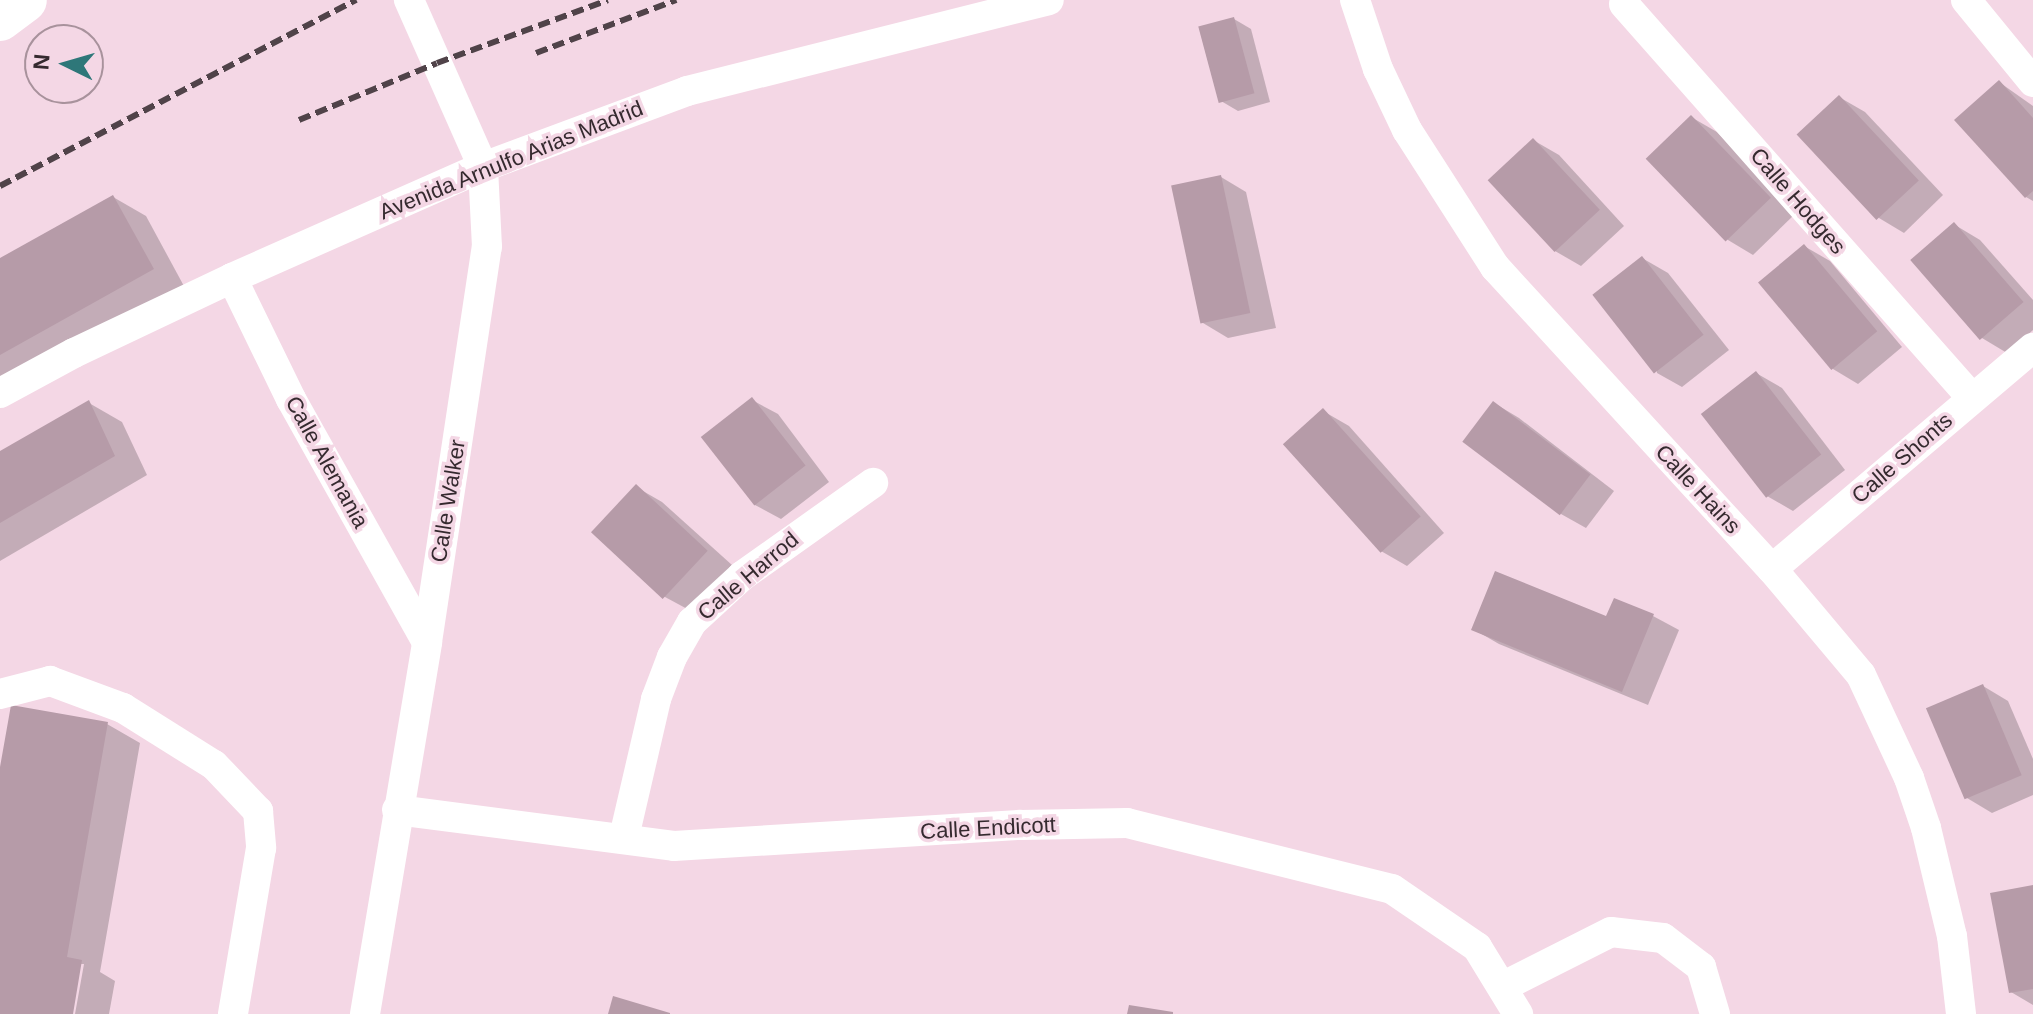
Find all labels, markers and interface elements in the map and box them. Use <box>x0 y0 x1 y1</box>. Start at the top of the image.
north arrow <box>24 24 104 104</box>
text: N <box>28 53 55 71</box>
street label: Avenida Arnulfo Arias Madrid <box>374 94 648 226</box>
street label: Calle Hodges <box>1745 143 1851 259</box>
street label: Calle Alemania <box>280 391 374 533</box>
street label: Calle Shonts <box>1846 407 1958 509</box>
street label: Calle Walker <box>425 438 471 564</box>
street label: Calle Hains <box>1650 439 1746 539</box>
street label: Calle Harrod <box>692 526 804 626</box>
street label: Calle Endicott <box>920 811 1056 845</box>

